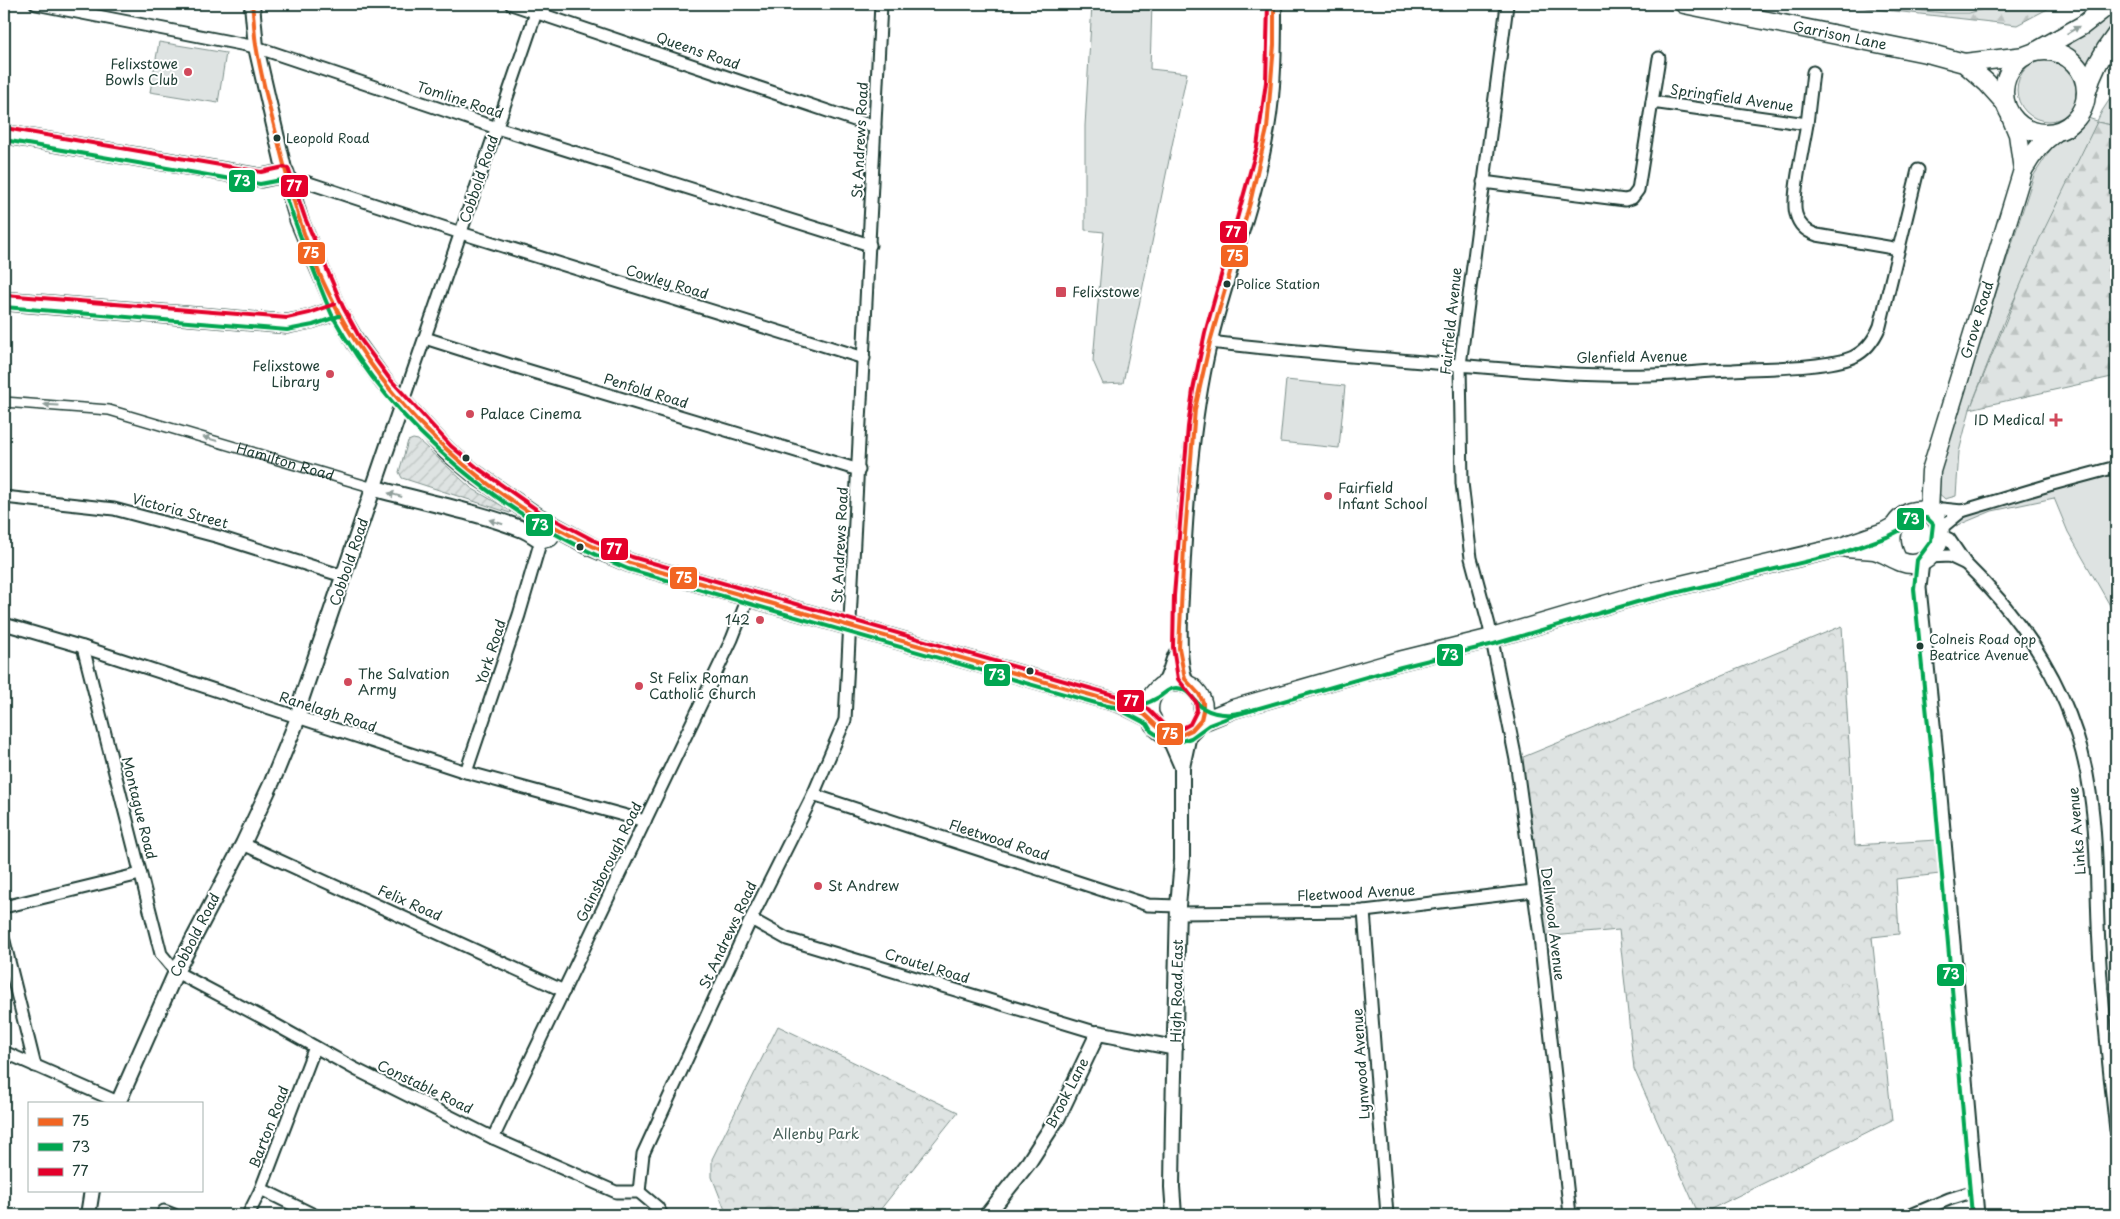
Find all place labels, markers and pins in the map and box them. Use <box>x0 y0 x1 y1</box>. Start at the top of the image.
place label: Felixstowe Bowls Club <box>105 53 178 90</box>
marker: Felixstowe Bowls Club <box>182 66 194 78</box>
place label: Leopold Road <box>286 128 370 147</box>
marker: Leopold Road <box>272 133 282 143</box>
place label: Police Station <box>1236 274 1320 293</box>
marker: Police Station <box>1222 279 1232 289</box>
place label: Felixstowe <box>1072 281 1140 302</box>
marker: Felixstowe <box>1054 285 1068 299</box>
place label: Felixstowe Library <box>252 355 320 392</box>
marker: Felixstowe Library <box>324 368 336 380</box>
place label: Palace Cinema <box>480 403 582 424</box>
marker: Palace Cinema <box>464 408 476 420</box>
place label: ID Medical <box>1974 409 2045 430</box>
marker: ID Medical <box>2049 413 2063 427</box>
unlabelled marker <box>461 453 471 463</box>
place label: Fairfield Infant School <box>1338 477 1428 514</box>
marker: Fairfield Infant School <box>1322 490 1334 502</box>
unlabelled marker <box>575 542 585 552</box>
place label: 142 <box>725 609 750 630</box>
marker: 142 <box>754 614 766 626</box>
place label: Colneis Road opp Beatrice Avenue <box>1929 629 2036 664</box>
marker: Colneis Road opp Beatrice Avenue <box>1915 641 1925 651</box>
place label: The Salvation Army <box>358 663 450 700</box>
unlabelled marker <box>1025 666 1035 676</box>
place label: St Felix Roman Catholic Church <box>649 667 756 704</box>
marker: The Salvation Army <box>342 676 354 688</box>
marker: St Felix Roman Catholic Church <box>633 680 645 692</box>
place label: St Andrew <box>828 875 899 896</box>
marker: St Andrew <box>812 880 824 892</box>

